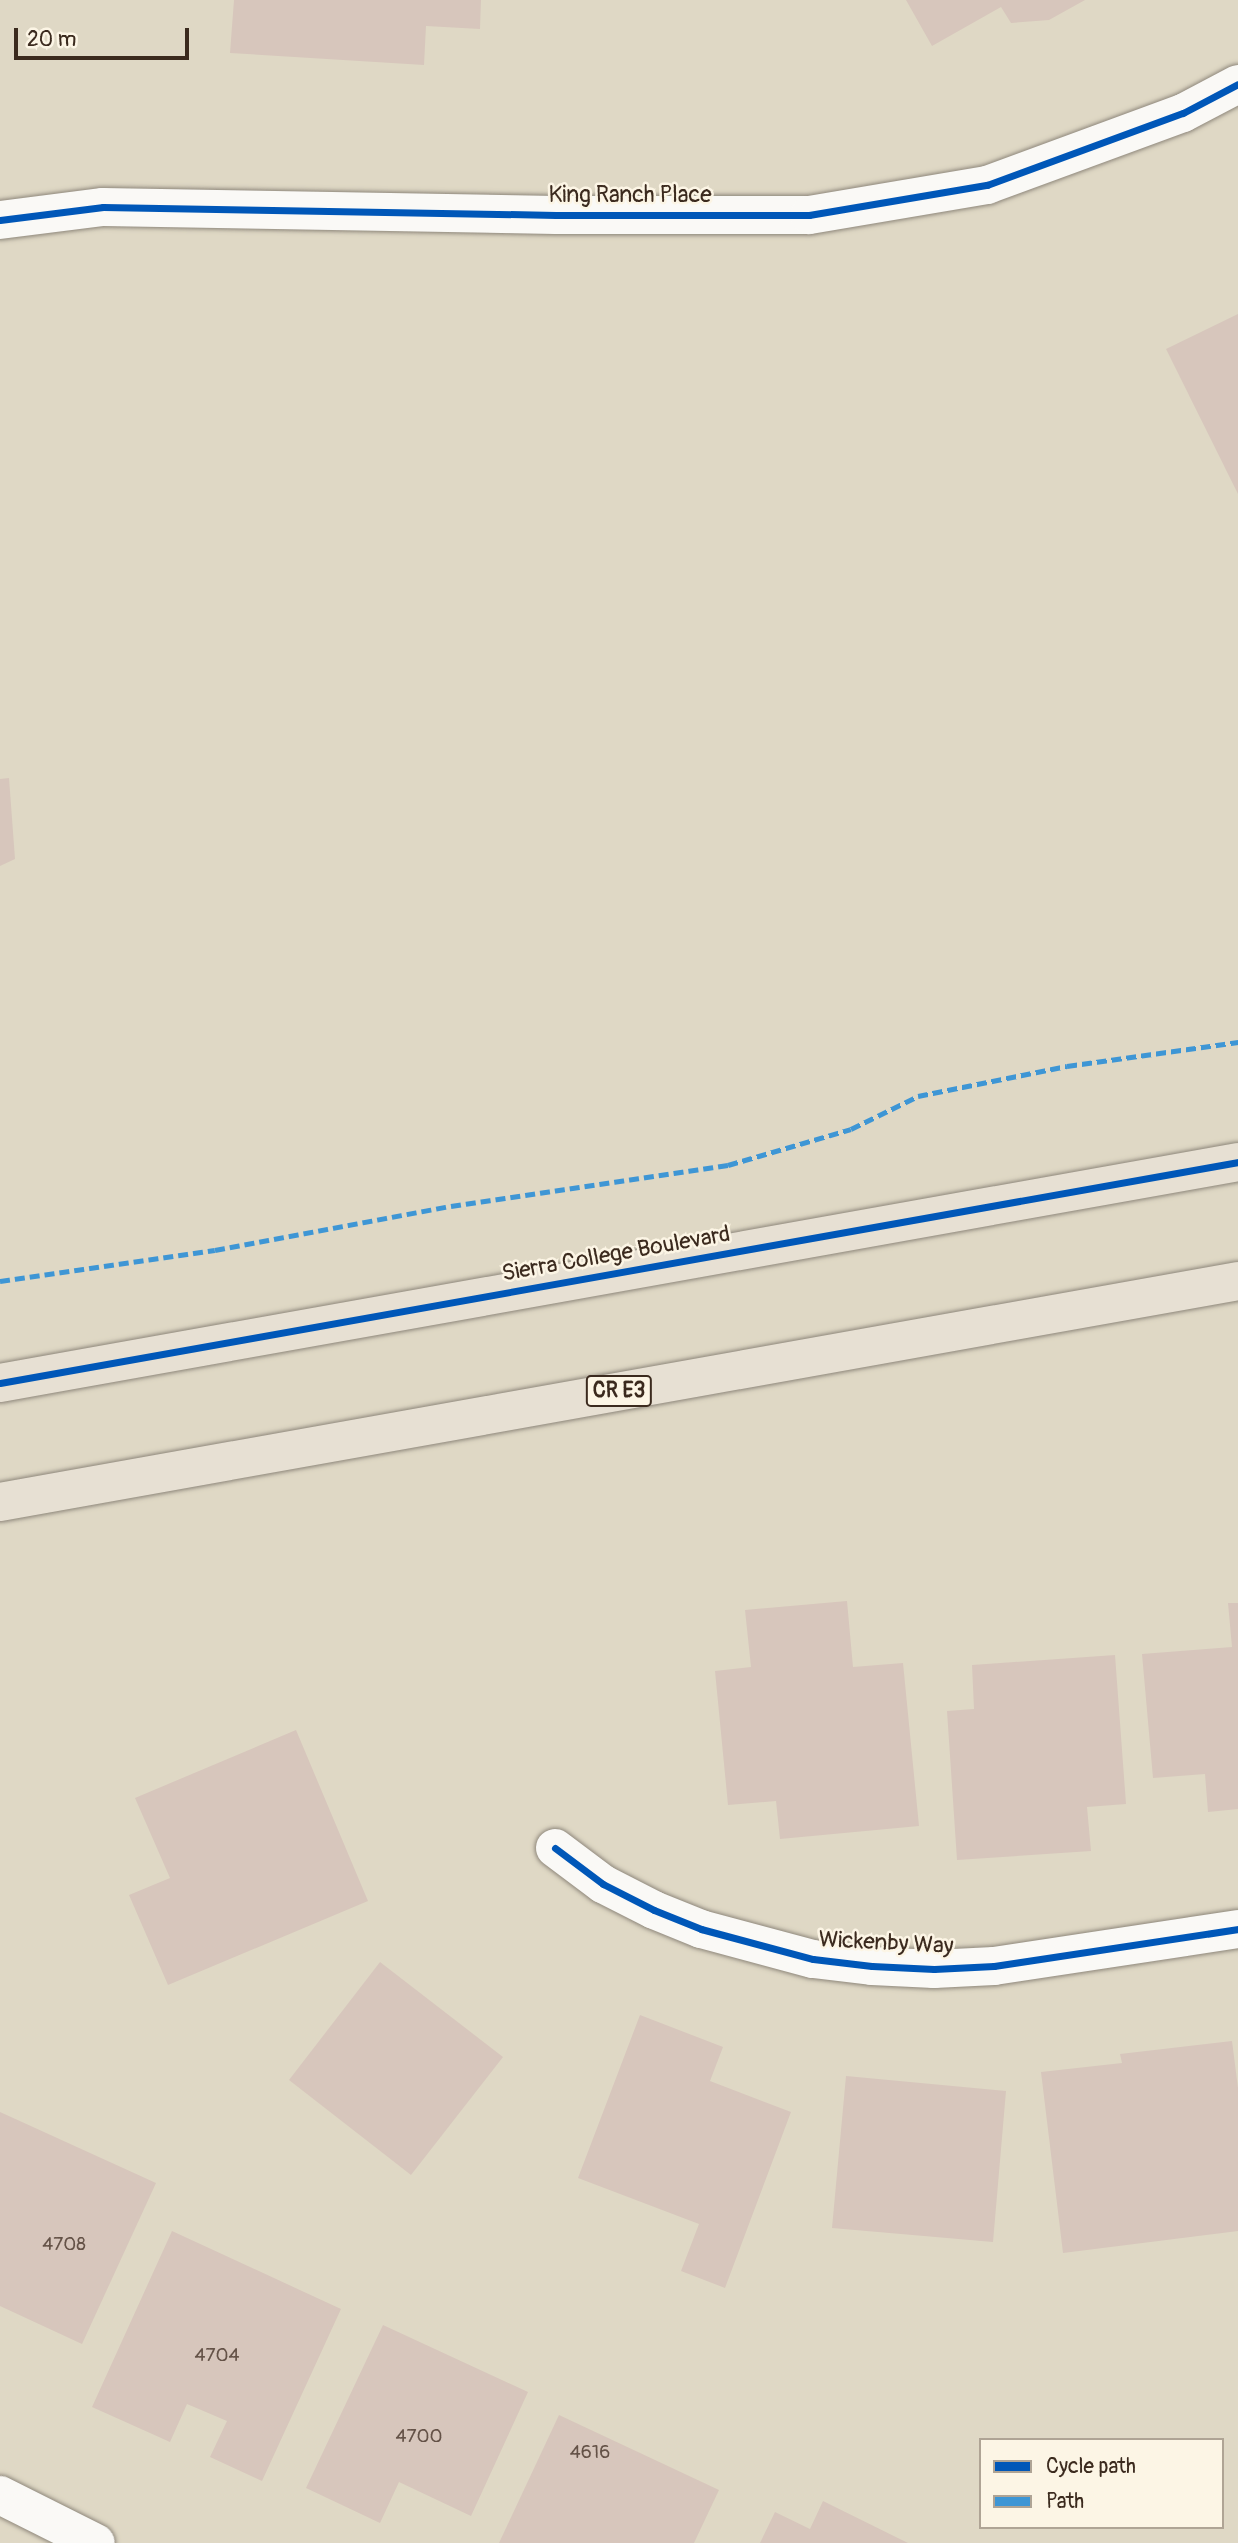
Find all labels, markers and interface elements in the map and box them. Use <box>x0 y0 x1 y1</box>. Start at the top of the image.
scale bar <box>18 14 192 58</box>
text: 20 m <box>27 26 76 53</box>
street label: King Ranch Place <box>548 181 712 209</box>
street label: Sierra College Boulevard <box>500 1220 732 1288</box>
road number: CR E3 <box>586 1374 652 1408</box>
street label: Wickenby Way <box>818 1926 954 1960</box>
house number: 4708 <box>42 2234 86 2256</box>
house number: 4704 <box>194 2345 240 2367</box>
house number: 4700 <box>395 2426 443 2448</box>
legend <box>979 2438 1224 2529</box>
house number: 4616 <box>570 2442 610 2464</box>
text: Cycle path <box>1046 2453 1136 2480</box>
text: Path <box>1046 2488 1084 2515</box>

